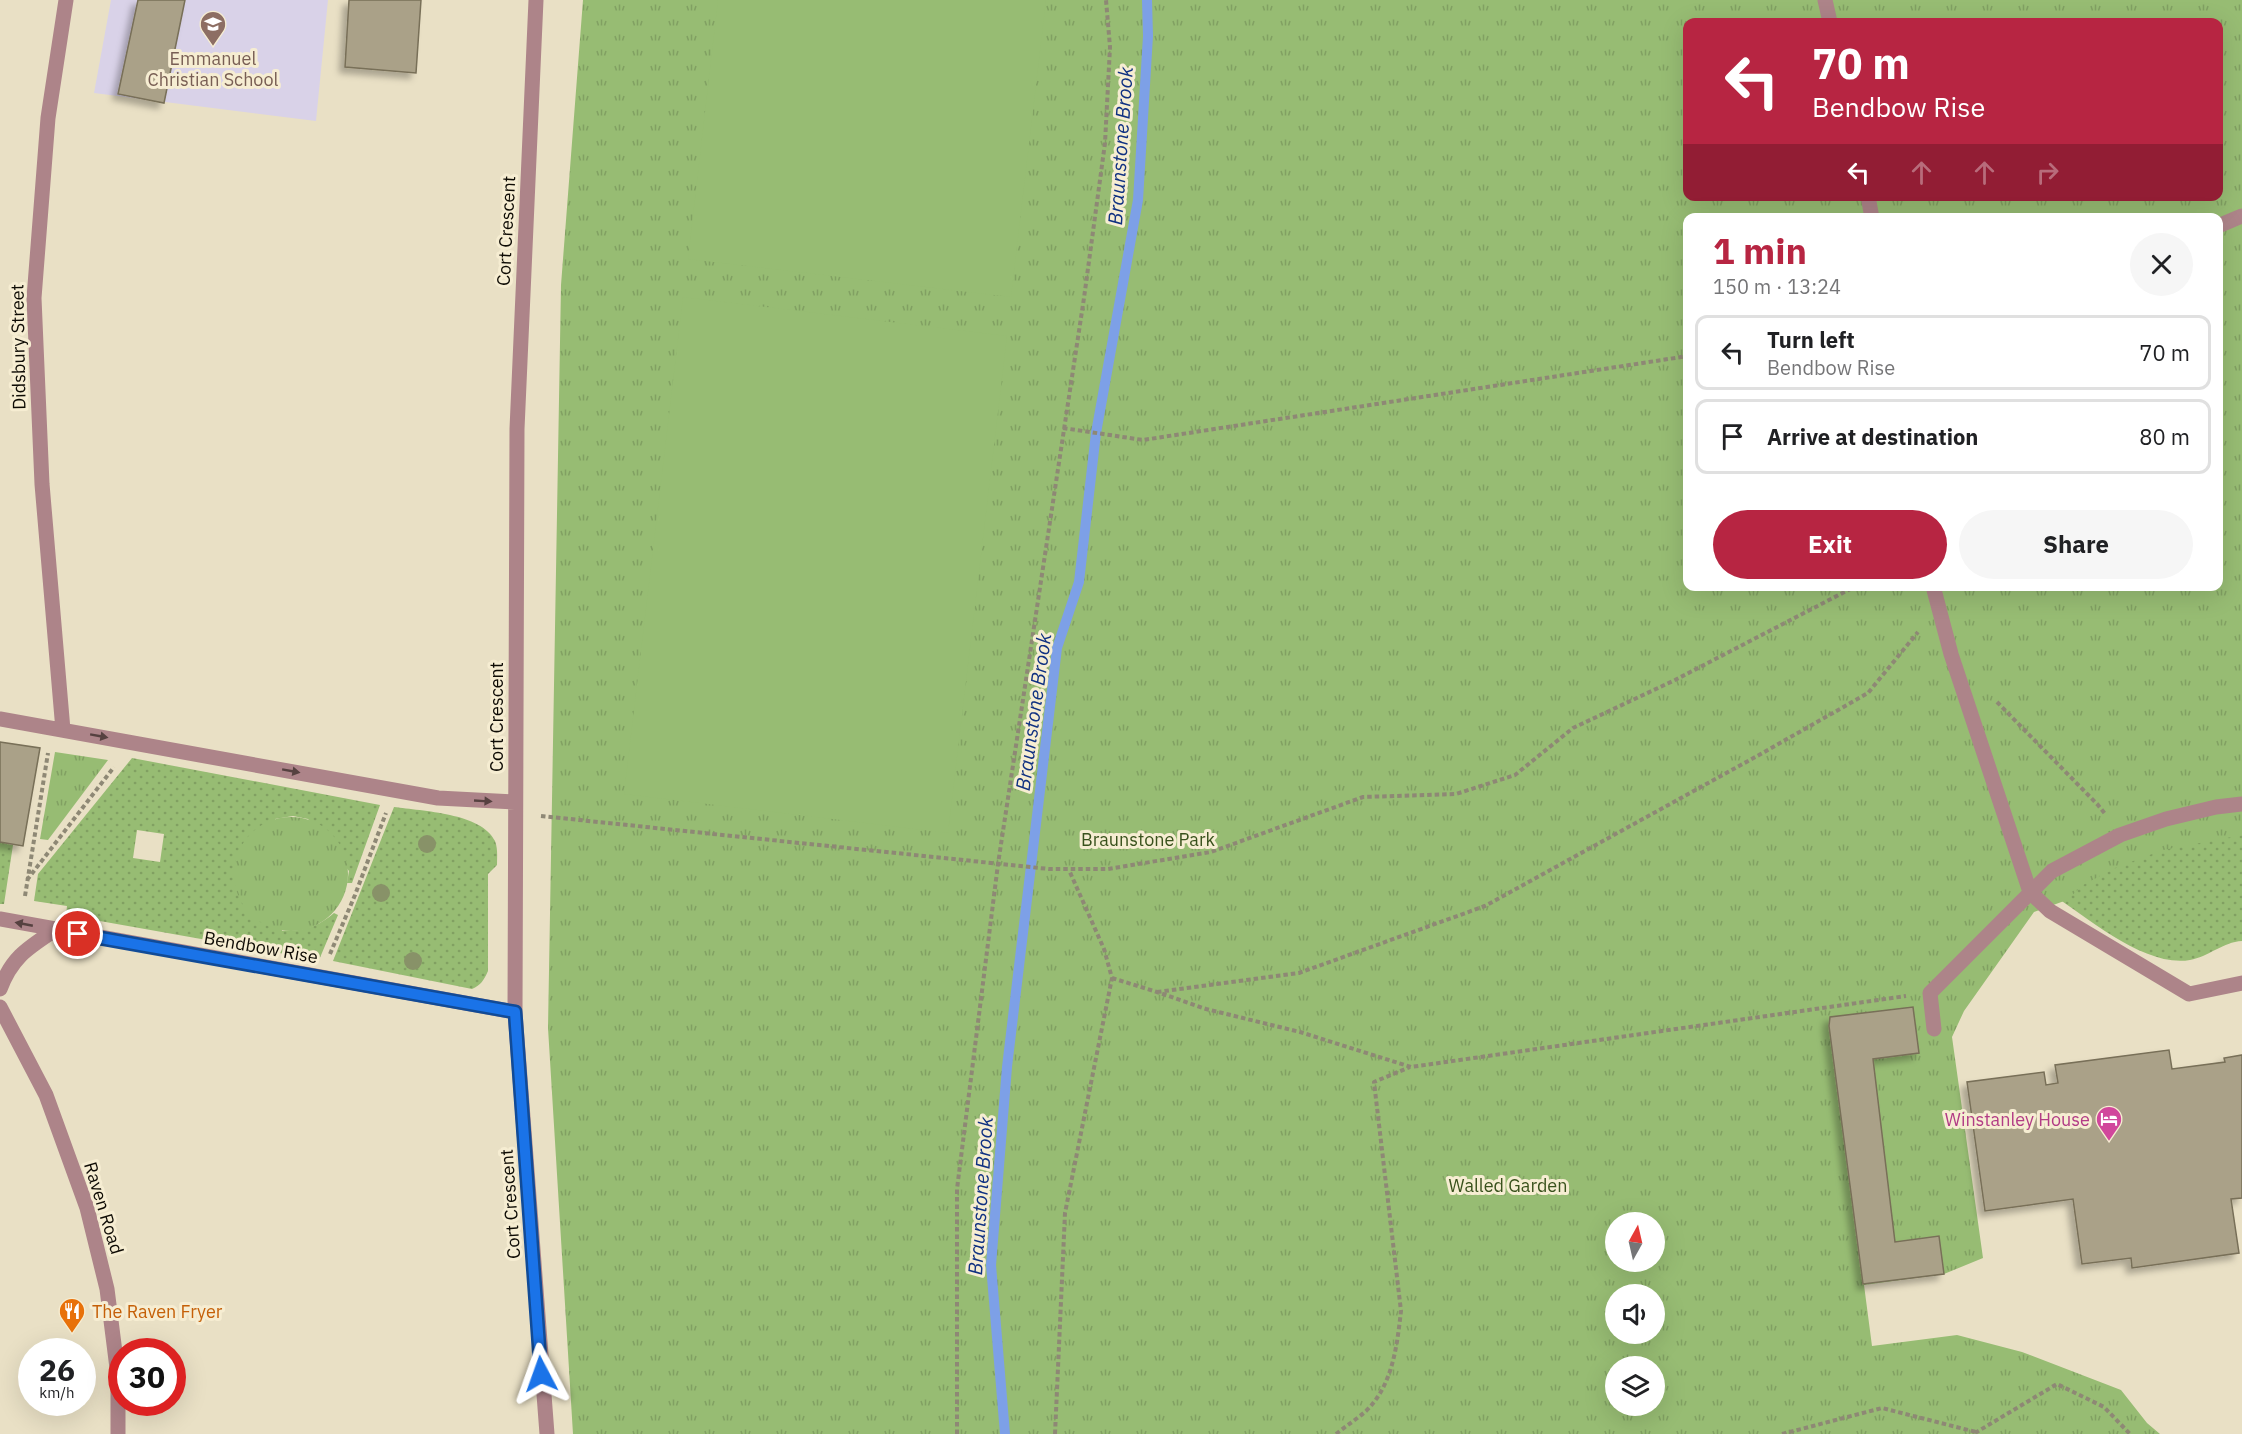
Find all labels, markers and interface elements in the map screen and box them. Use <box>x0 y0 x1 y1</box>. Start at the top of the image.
school or university icon: Emmanuel Christian School <box>198 9 228 47</box>
text: 70 m <box>1812 36 1910 91</box>
icon: left <box>1713 42 1791 120</box>
place label: Emmanuel Christian School <box>148 47 279 91</box>
water label: Braunstone Brook <box>1101 65 1139 226</box>
text: Bendbow Rise <box>1812 89 1985 124</box>
icon: left <box>1842 156 1875 189</box>
icon: ahead <box>1905 156 1938 189</box>
icon: ahead <box>1968 156 2001 189</box>
icon: right <box>2031 156 2064 189</box>
street label: Cort Crescent <box>492 175 520 287</box>
text: 1 min <box>1713 227 1807 274</box>
button: close <box>2130 233 2193 296</box>
text: 150 m · 13:24 <box>1713 273 1841 300</box>
street label: Didsbury Street <box>5 284 31 410</box>
text: Turn left <box>1767 325 1855 354</box>
icon: left <box>1716 336 1749 369</box>
text: 70 m <box>2139 338 2190 367</box>
text: Bendbow Rise <box>1767 354 1895 381</box>
icon: arrive <box>1716 420 1749 453</box>
text: Arrive at destination <box>1767 422 1978 451</box>
text: 80 m <box>2139 422 2190 451</box>
button: Exit <box>1713 510 1947 579</box>
button: Share <box>1959 510 2193 579</box>
water label: Braunstone Brook <box>1009 631 1057 792</box>
street label: Cort Crescent <box>485 662 508 772</box>
one-way arrow <box>90 732 109 741</box>
one-way arrow <box>282 767 301 776</box>
one-way arrow <box>474 796 493 805</box>
park label: Braunstone Park <box>1081 828 1216 851</box>
pin <box>52 908 103 959</box>
icon: arrive <box>61 917 94 950</box>
one-way arrow <box>14 919 33 928</box>
street label: Bendbow Rise <box>202 926 320 968</box>
hotel icon: Winstanley House <box>2094 1104 2124 1142</box>
place label: Winstanley House <box>1945 1108 2090 1131</box>
water label: Braunstone Brook <box>961 1115 999 1276</box>
street label: Cort Crescent <box>495 1148 525 1260</box>
street label: Raven Road <box>79 1159 129 1257</box>
park label: Walled Garden <box>1449 1174 1567 1197</box>
north arrow <box>1605 1212 1665 1272</box>
map controls <box>1605 1212 1665 1416</box>
button: sound <box>1605 1284 1665 1344</box>
restaurant icon: The Raven Fryer <box>57 1296 87 1334</box>
place label: The Raven Fryer <box>92 1300 223 1323</box>
speed limit sign: 30 <box>108 1338 186 1416</box>
position arrow <box>509 1342 573 1406</box>
text: 26 <box>39 1350 75 1389</box>
button: layers <box>1605 1356 1665 1416</box>
text: km/h <box>39 1383 75 1402</box>

